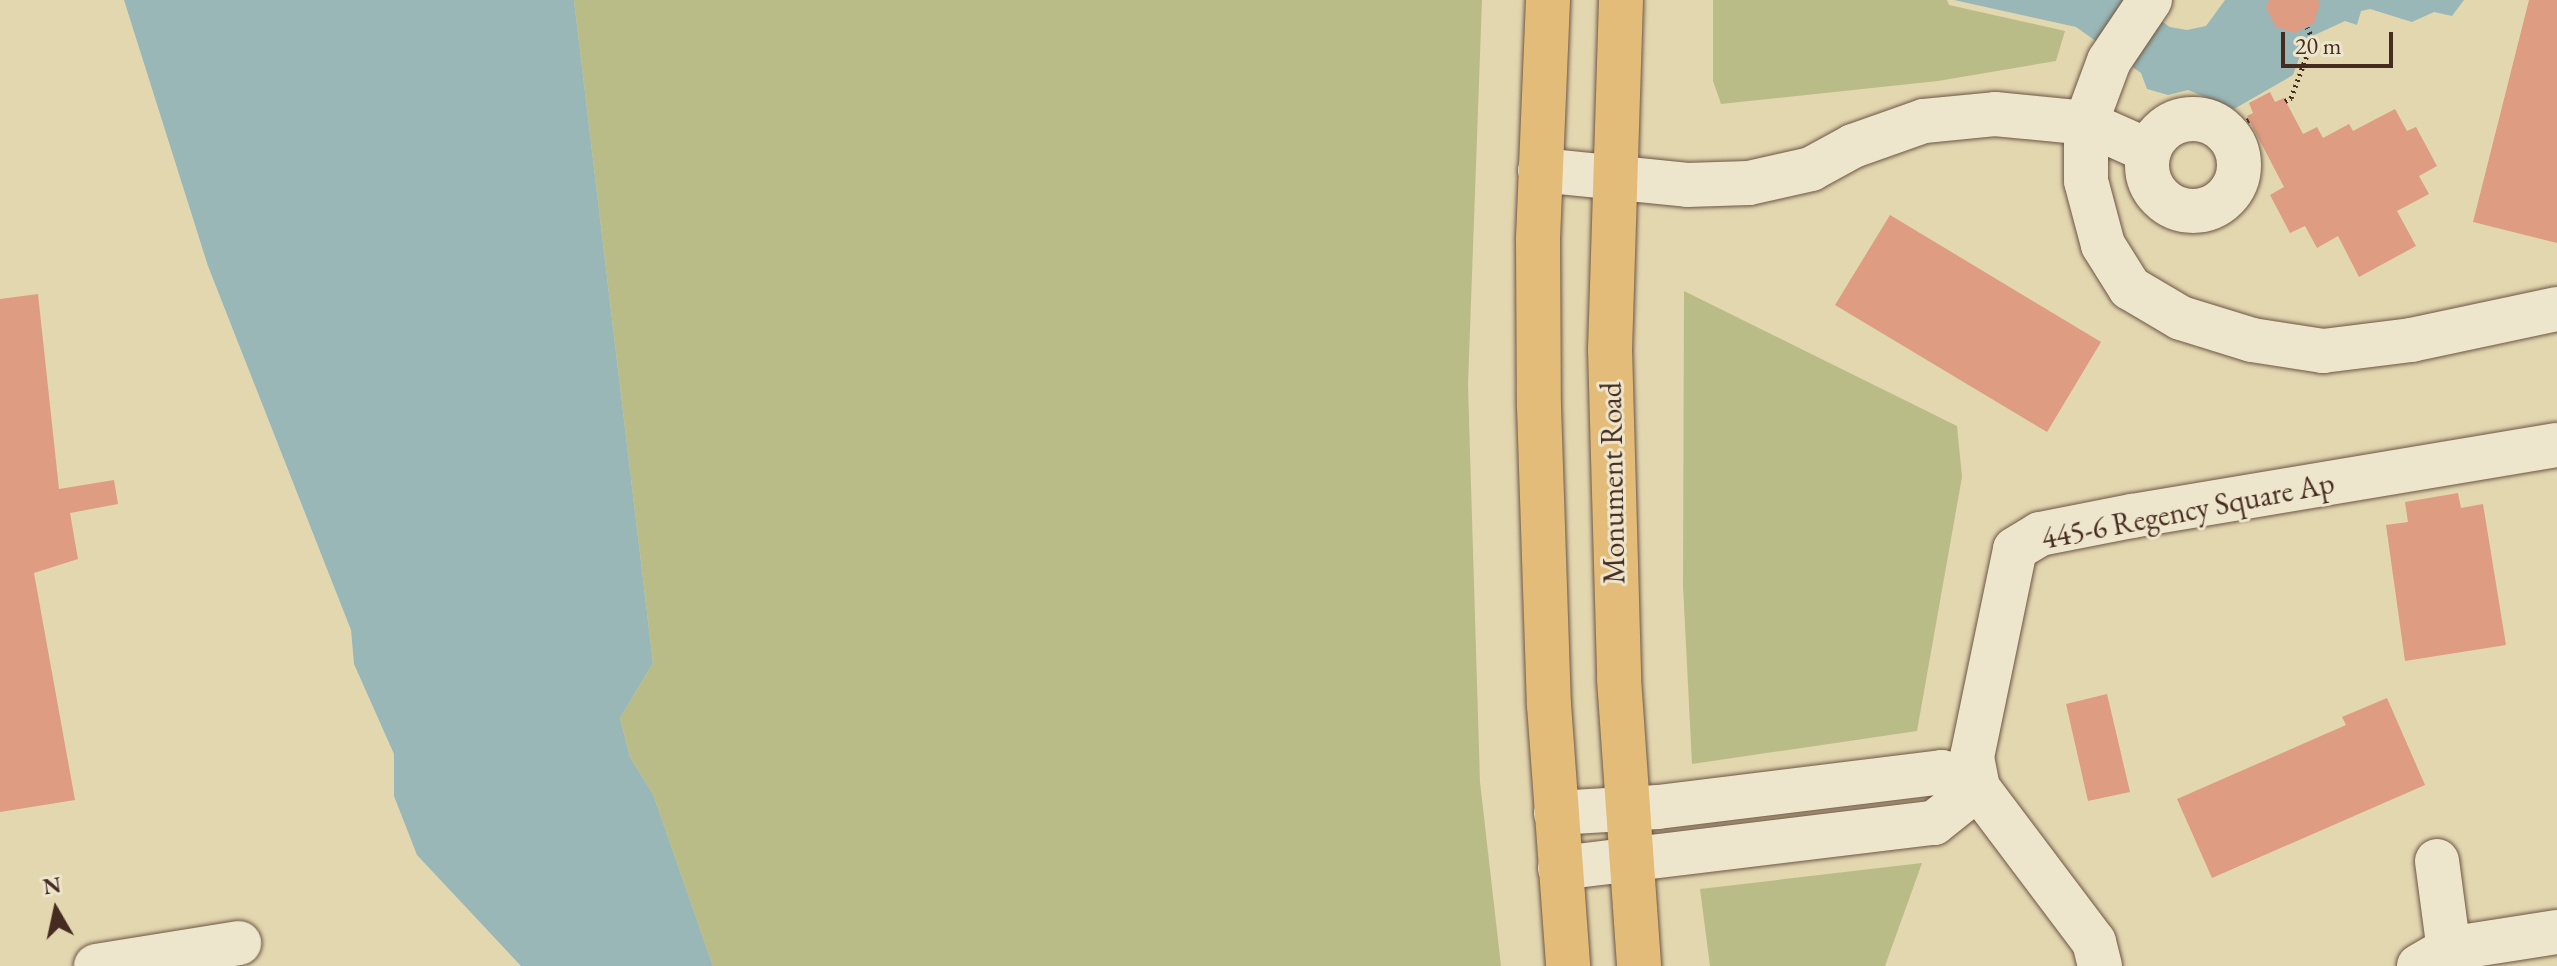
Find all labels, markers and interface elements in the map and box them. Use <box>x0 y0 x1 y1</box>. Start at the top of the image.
scale bar <box>2285 16 2397 66</box>
text: 20 m <box>2295 30 2342 61</box>
street label: Monument Road <box>1593 382 1633 584</box>
street label: 445-6 Regency Square Ap <box>2038 465 2338 557</box>
north arrow <box>16 870 96 950</box>
text: N <box>41 870 63 902</box>

